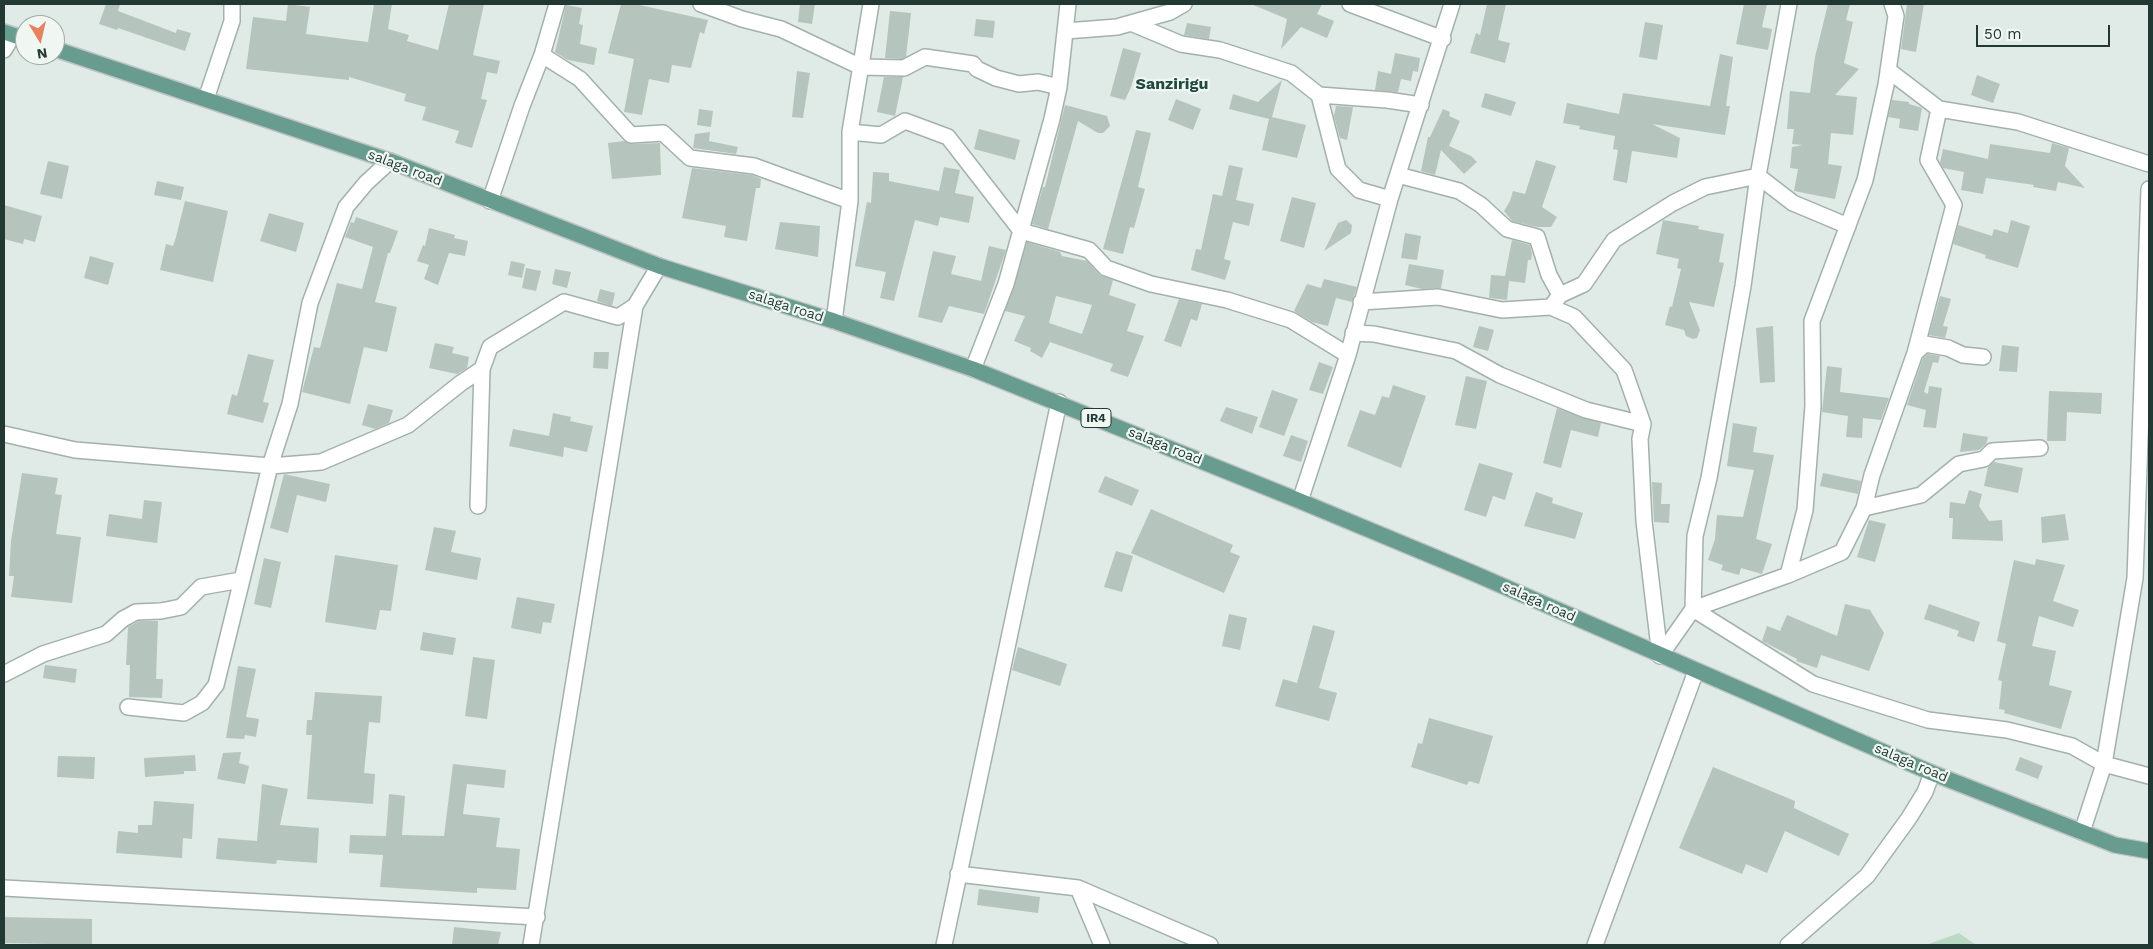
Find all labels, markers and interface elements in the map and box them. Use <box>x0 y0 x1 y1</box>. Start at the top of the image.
north arrow <box>15 15 65 65</box>
scale bar <box>1978 15 2112 47</box>
text: 50 m <box>1984 25 2021 43</box>
text: N <box>36 45 49 63</box>
district label: Sanzirigu <box>1136 74 1208 94</box>
street label: salaga road <box>365 146 445 190</box>
street label: salaga road <box>746 286 826 326</box>
road number: IR4 <box>1081 408 1111 428</box>
street label: salaga road <box>1126 424 1204 468</box>
street label: salaga road <box>1500 578 1578 626</box>
street label: salaga road <box>1872 740 1950 786</box>

